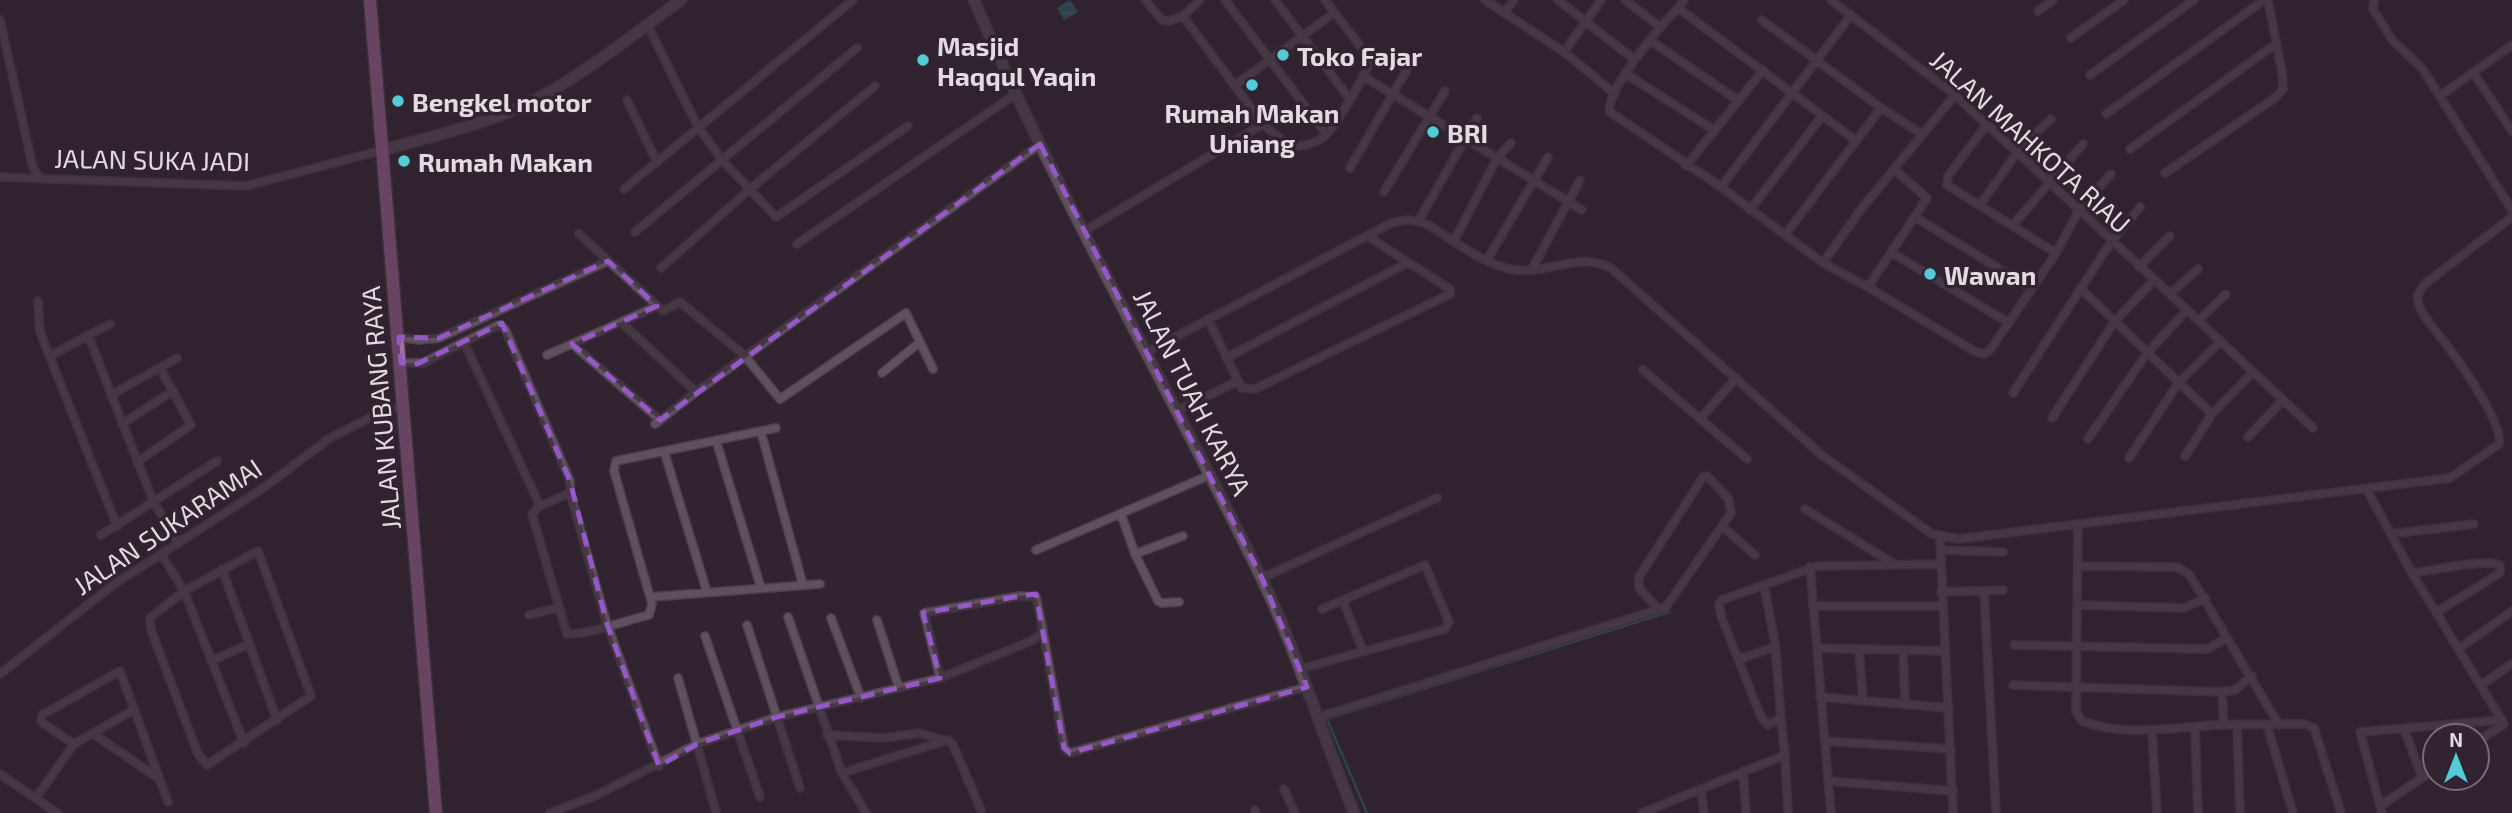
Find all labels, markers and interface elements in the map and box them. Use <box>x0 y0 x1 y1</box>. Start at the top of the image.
place label: Masjid Haqqul Yaqin <box>937 30 1096 91</box>
place label: Toko Fajar <box>1297 40 1422 71</box>
street label: JALAN MAHKOTA RIAU <box>1925 43 2137 239</box>
marker: Toko Fajar <box>1275 47 1291 63</box>
marker: Masjid Haqqul Yaqin <box>915 52 931 68</box>
marker: Rumah Makan Uniang <box>1244 77 1260 93</box>
place label: Bengkel motor <box>412 86 592 117</box>
marker: Bengkel motor <box>390 93 406 109</box>
place label: Rumah Makan Uniang <box>1165 97 1339 158</box>
place label: BRI <box>1447 117 1488 148</box>
marker: BRI <box>1425 124 1441 140</box>
street label: JALAN SUKA JADI <box>54 142 250 176</box>
place label: Rumah Makan <box>418 146 593 177</box>
marker: Rumah Makan <box>396 153 412 169</box>
place label: Wawan <box>1944 259 2036 290</box>
marker: Wawan <box>1922 266 1938 282</box>
street label: JALAN TUAH KARYA <box>1128 284 1258 500</box>
street label: JALAN KUBANG RAYA <box>354 285 406 531</box>
street label: JALAN SUKARAMAI <box>67 452 267 600</box>
north arrow <box>2421 722 2491 792</box>
text: N <box>2449 728 2463 751</box>

